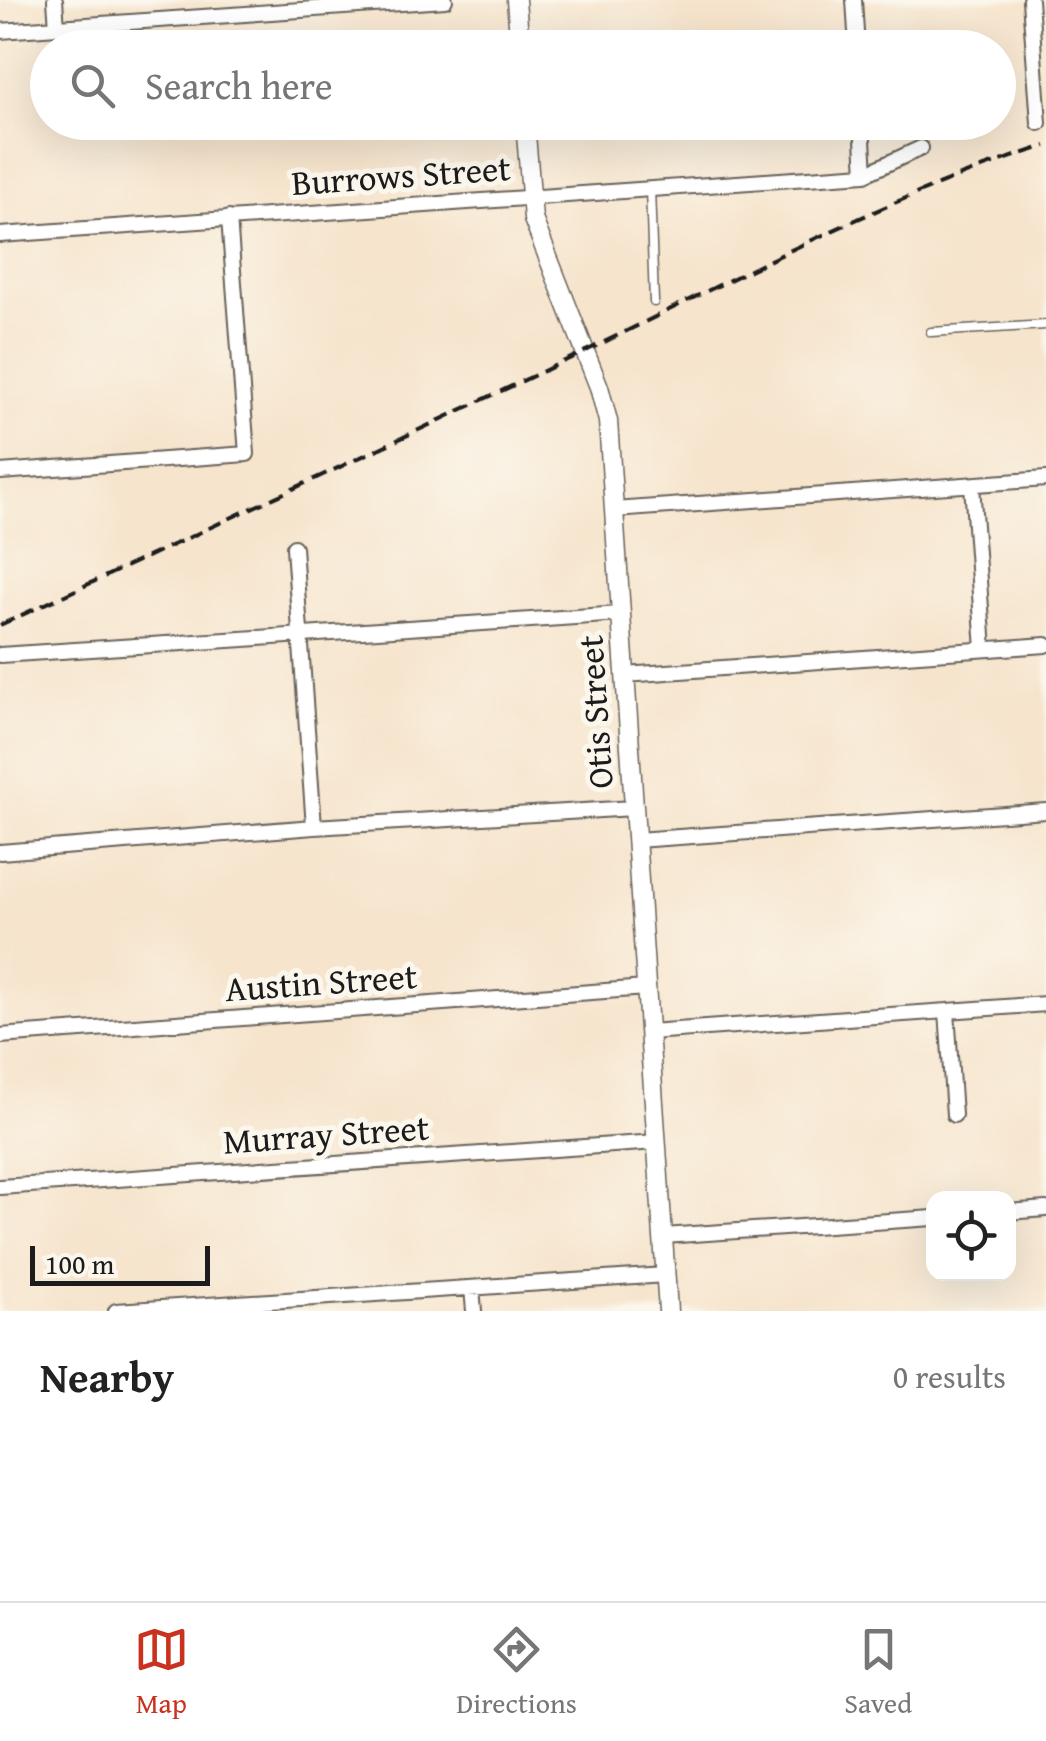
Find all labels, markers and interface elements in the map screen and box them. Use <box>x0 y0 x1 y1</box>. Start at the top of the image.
search box <box>30 30 1016 140</box>
text: Search here <box>145 57 333 113</box>
icon: search <box>65 58 120 113</box>
street label: Burrows Street <box>290 142 512 208</box>
street label: Otis Street <box>564 634 626 790</box>
street label: Austin Street <box>223 950 419 1014</box>
street label: Murray Street <box>221 1101 431 1167</box>
map controls <box>926 1191 1016 1281</box>
button: locate <box>926 1191 1016 1281</box>
scale bar <box>30 1241 210 1286</box>
text: 100 m <box>45 1243 114 1284</box>
text: Nearby <box>40 1346 174 1407</box>
text: 0 results <box>893 1353 1006 1400</box>
tab: Map <box>134 1622 189 1723</box>
tab: Directions <box>456 1622 577 1723</box>
tab: Saved <box>844 1622 912 1723</box>

